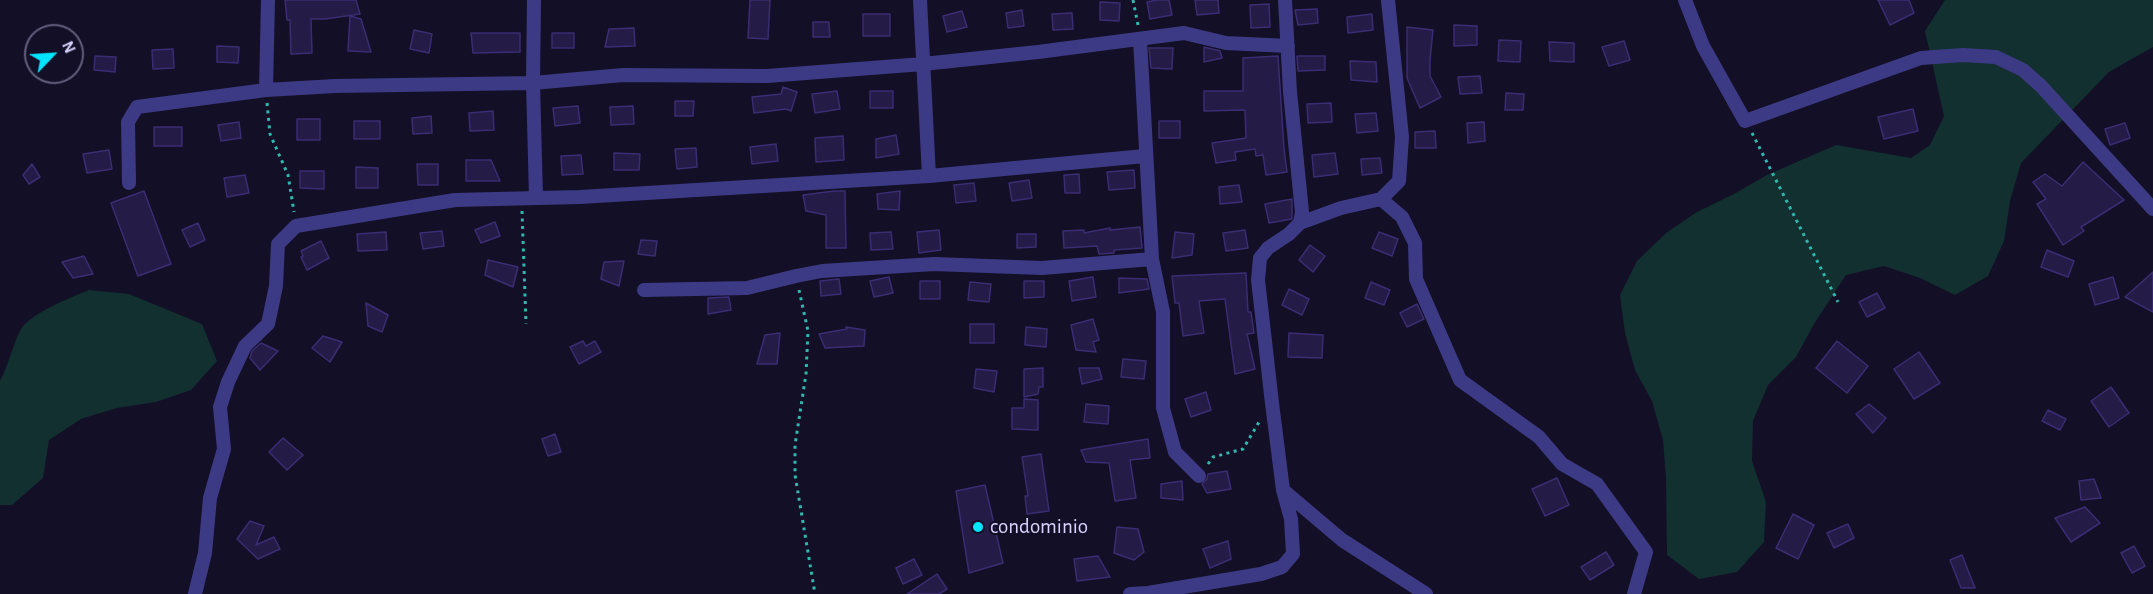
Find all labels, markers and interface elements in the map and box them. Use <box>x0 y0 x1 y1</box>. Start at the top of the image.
north arrow <box>24 24 84 84</box>
text: N <box>59 39 78 56</box>
place label: condominio <box>990 514 1088 540</box>
marker: condominio <box>971 520 985 534</box>

